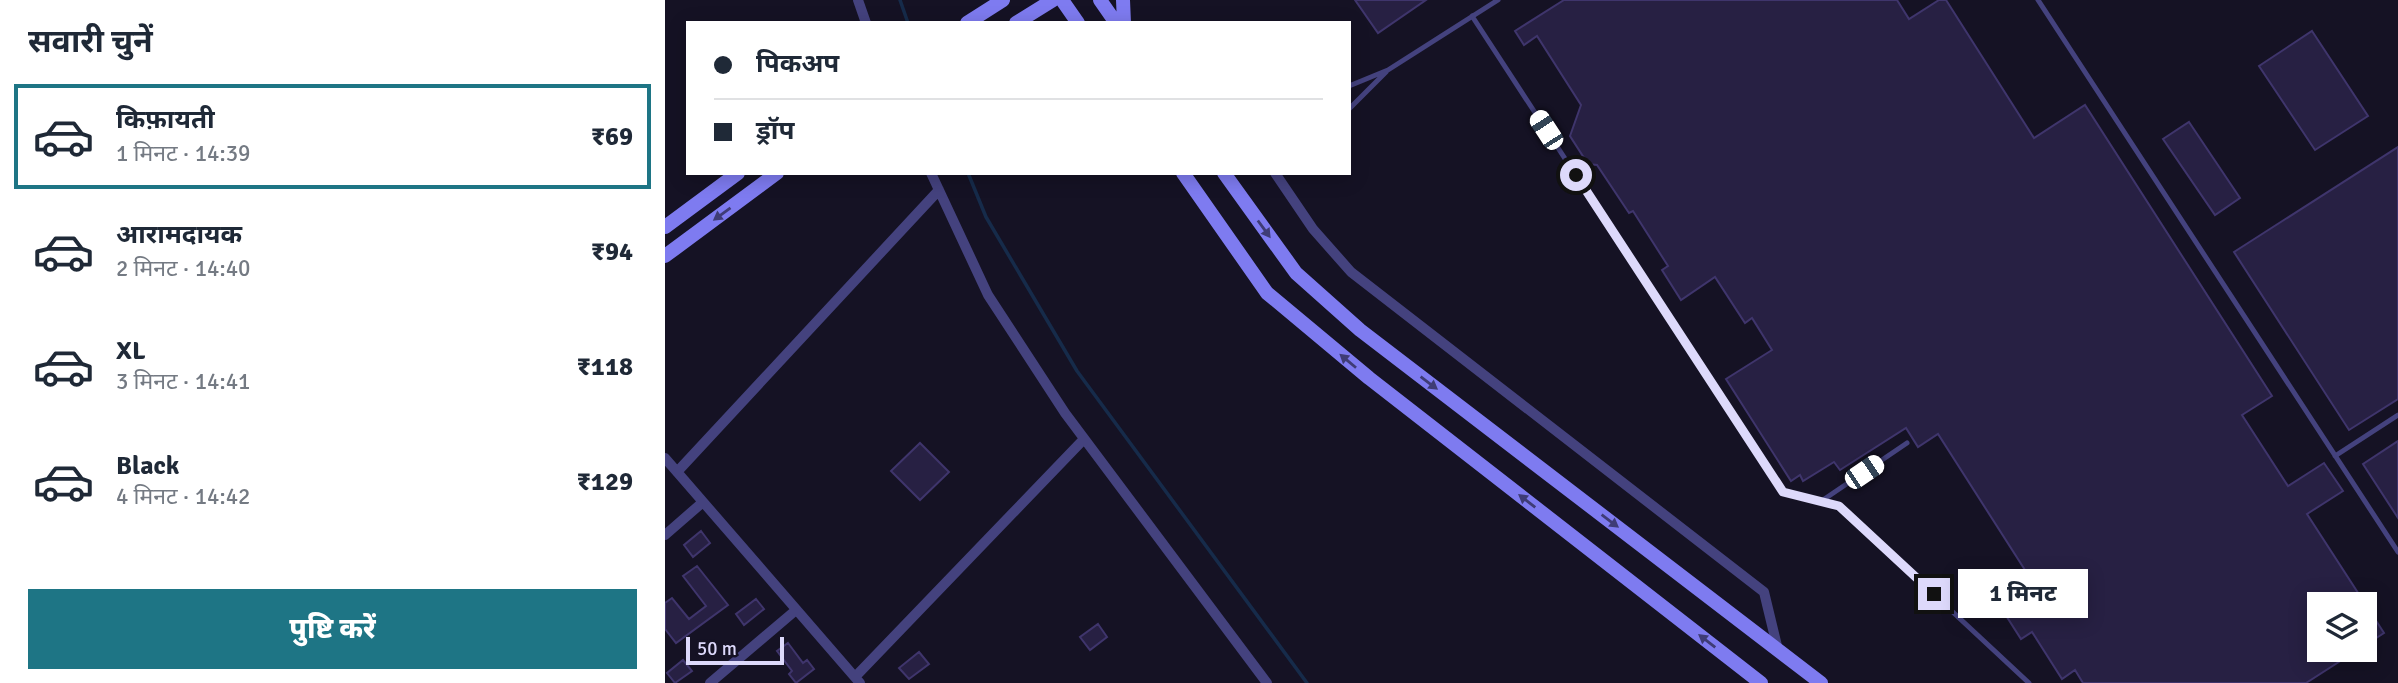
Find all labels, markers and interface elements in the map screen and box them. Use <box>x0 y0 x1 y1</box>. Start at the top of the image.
text: सवारी चुनें <box>28 22 153 61</box>
text: पिकअप <box>756 48 839 80</box>
text: किफ़ायती <box>116 104 215 136</box>
icon: car <box>32 105 95 168</box>
car <box>1526 107 1567 153</box>
text: ड्रॉप <box>756 115 794 147</box>
text: ₹69 <box>591 121 633 153</box>
text: 1 मिनट · 14:39 <box>116 139 251 168</box>
route start <box>1560 159 1592 191</box>
one-way arrow <box>713 206 731 220</box>
text: आरामदायक <box>116 219 242 251</box>
icon: car <box>32 220 95 283</box>
one-way arrow <box>1257 220 1271 238</box>
text: ₹94 <box>591 236 633 268</box>
text: 2 मिनट · 14:40 <box>116 254 251 283</box>
icon: car <box>32 335 95 398</box>
text: XL <box>116 335 146 367</box>
text: ₹118 <box>577 351 633 383</box>
one-way arrow <box>1340 354 1357 369</box>
text: 3 मिनट · 14:41 <box>116 367 251 396</box>
one-way arrow <box>1420 376 1439 390</box>
icon: car <box>32 450 95 513</box>
text: Black <box>116 450 179 482</box>
car <box>1841 452 1888 492</box>
text: ₹129 <box>577 466 633 498</box>
text: 4 मिनट · 14:42 <box>116 482 251 511</box>
one-way arrow <box>1519 494 1537 509</box>
one-way arrow <box>1601 514 1619 528</box>
callout: 1 मिनट <box>1959 570 2088 618</box>
route end <box>1918 578 1950 610</box>
text: 1 मिनट <box>1990 579 2057 608</box>
button: पुष्टि करें <box>28 589 637 669</box>
map controls <box>2307 592 2377 662</box>
button: layers <box>2307 592 2377 662</box>
scale bar <box>686 634 784 666</box>
one-way arrow <box>1698 634 1716 649</box>
text: 50 m <box>697 637 737 661</box>

